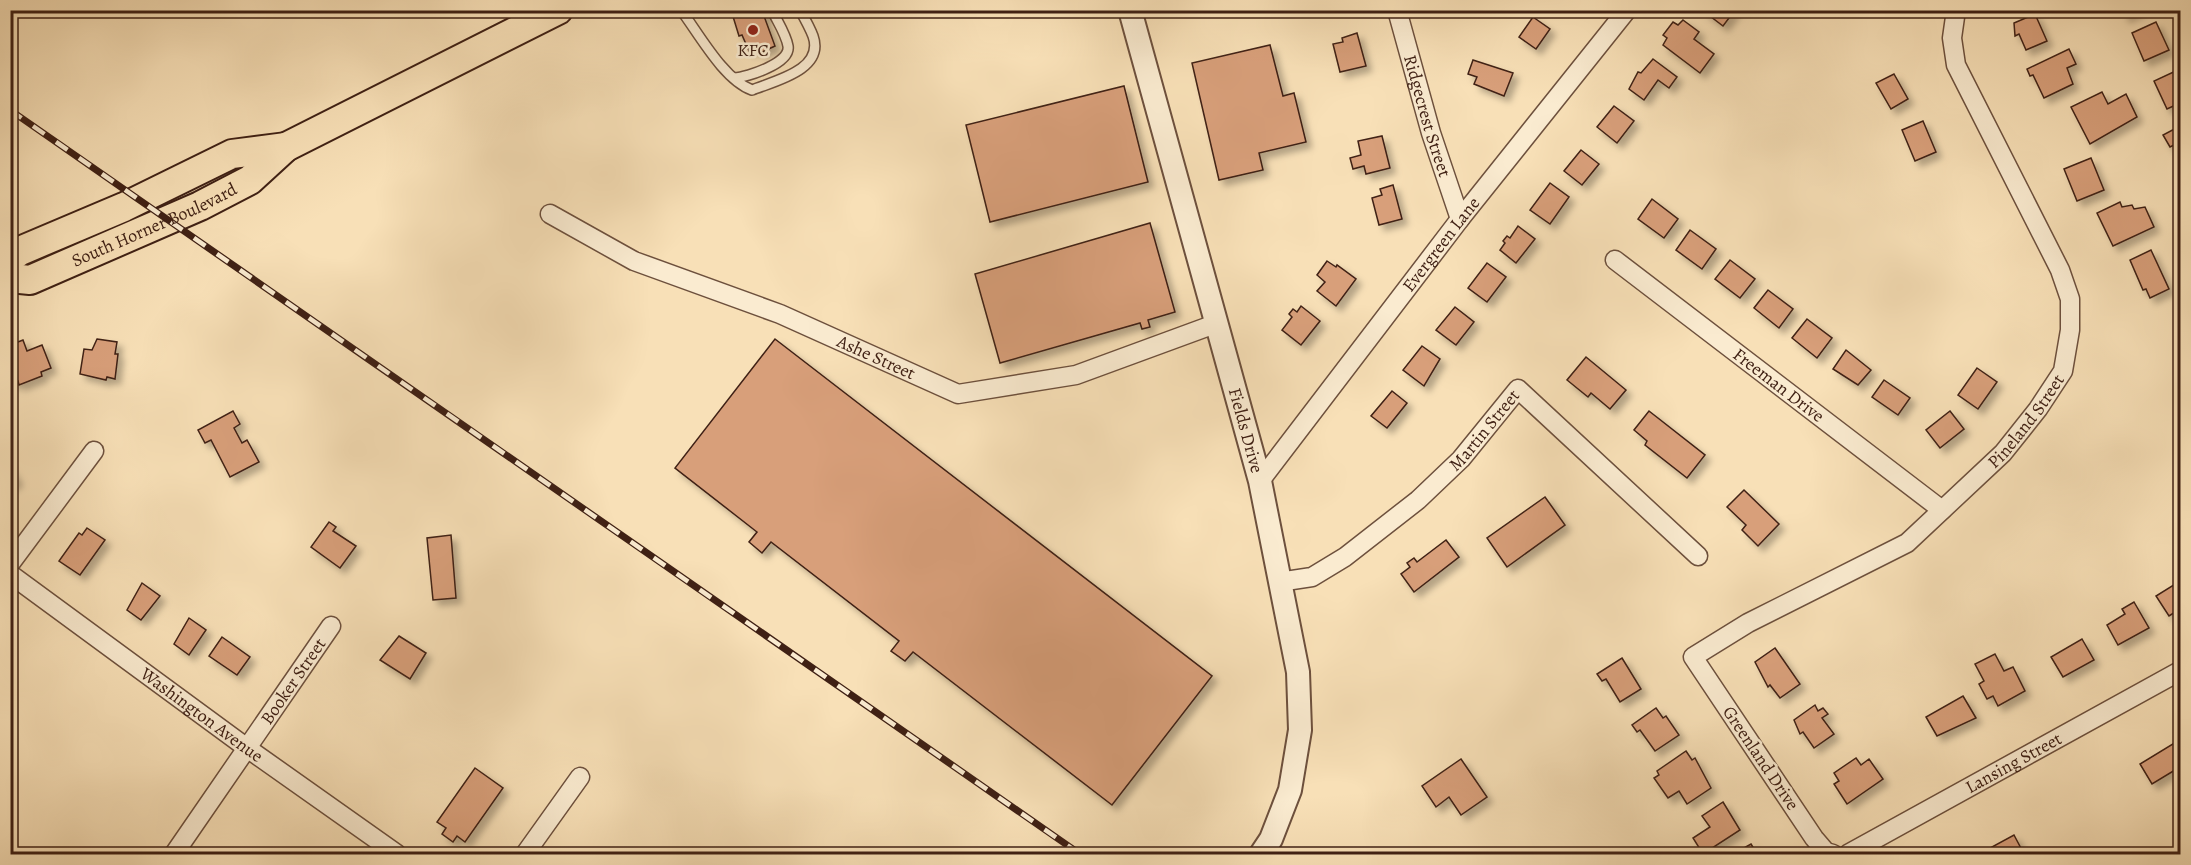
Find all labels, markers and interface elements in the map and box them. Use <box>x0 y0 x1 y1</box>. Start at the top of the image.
marker: KFC <box>746 23 760 37</box>
place label: KFC <box>737 38 769 62</box>
street label: Ridgecrest Street <box>1398 52 1457 180</box>
street label: South Horner Boulevard <box>68 177 241 272</box>
street label: Evergreen Lane <box>1397 192 1485 297</box>
street label: Ashe Street <box>832 329 919 385</box>
street label: Freeman Drive <box>1728 342 1829 428</box>
street label: Pineland Street <box>1982 369 2070 474</box>
street label: Martin Street <box>1444 384 1525 476</box>
street label: Fields Drive <box>1223 385 1269 476</box>
street label: Booker Street <box>255 633 331 729</box>
street label: Washington Avenue <box>135 661 268 768</box>
street label: Greenland Drive <box>1717 701 1805 815</box>
street label: Lansing Street <box>1961 727 2066 799</box>

